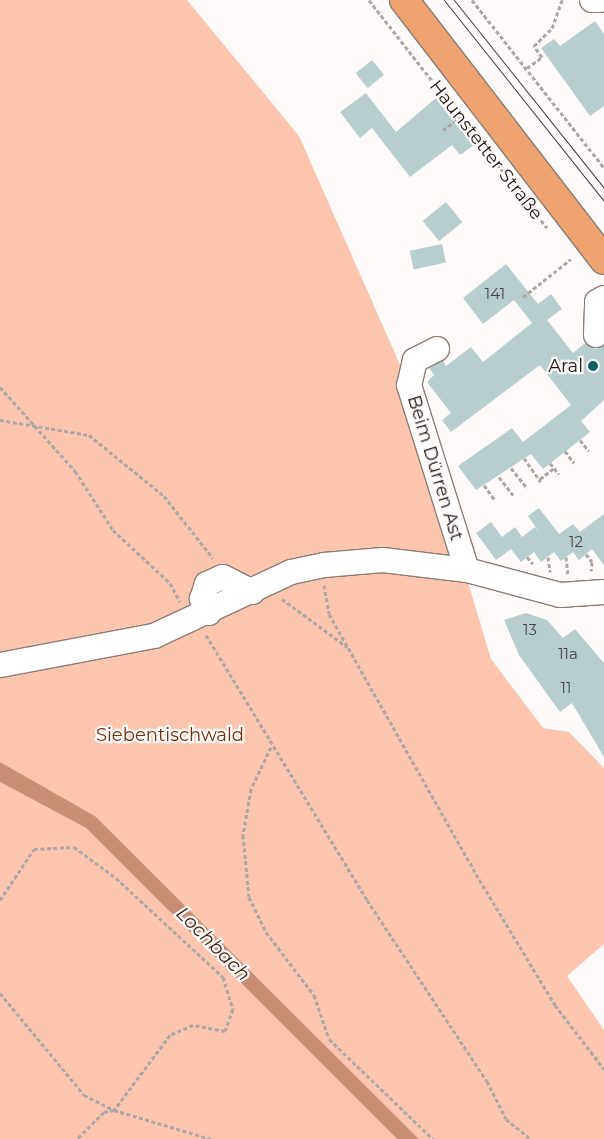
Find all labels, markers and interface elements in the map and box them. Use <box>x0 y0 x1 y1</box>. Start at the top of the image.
street label: Haunstetter Straße <box>425 76 547 224</box>
house number: 141 <box>485 285 505 303</box>
place label: Aral <box>548 355 583 377</box>
marker: Aral <box>587 360 599 372</box>
street label: Beim Dürren Ast <box>403 393 467 543</box>
house number: 12 <box>569 533 583 551</box>
house number: 13 <box>523 621 537 639</box>
house number: 11a <box>558 645 578 663</box>
house number: 11 <box>561 679 571 697</box>
park label: Siebentischwald <box>96 724 244 746</box>
water label: Lochbach <box>171 902 255 986</box>

